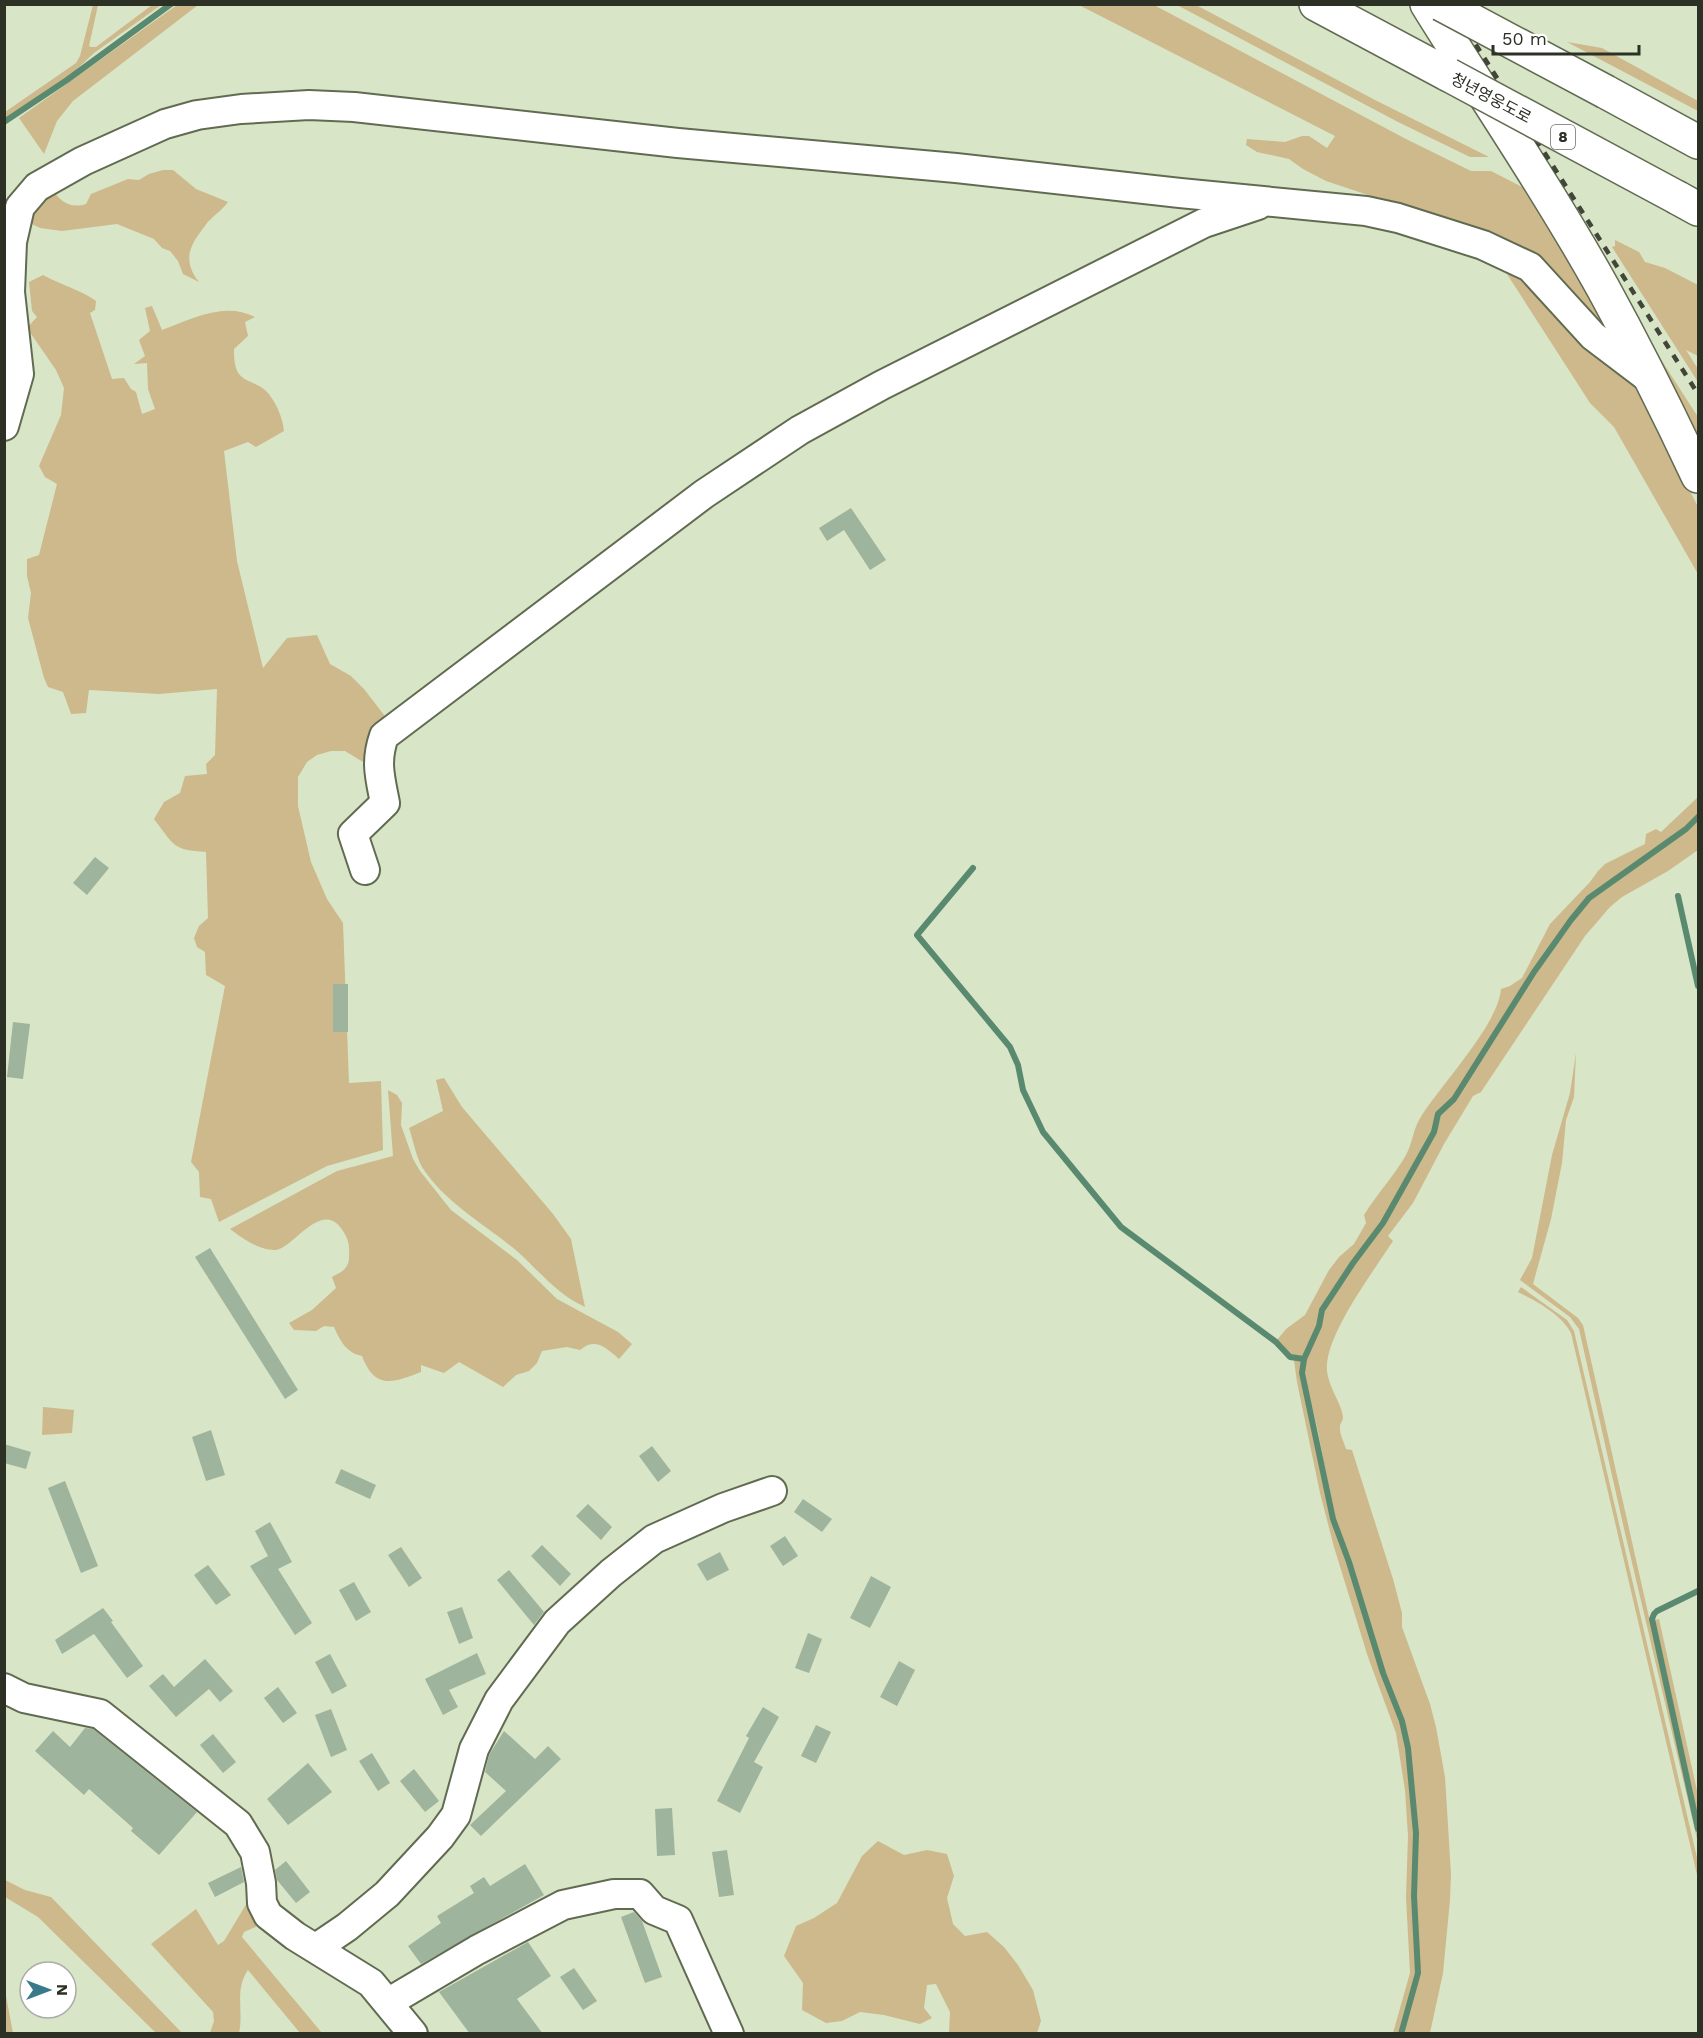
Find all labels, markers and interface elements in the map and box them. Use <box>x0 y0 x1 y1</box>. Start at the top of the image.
scale bar <box>1493 18 1638 56</box>
text: 50 m <box>1502 28 1547 49</box>
street label: 청년영웅도로 <box>1448 69 1535 127</box>
road number: 8 <box>1551 125 1575 149</box>
north arrow <box>18 1960 78 2020</box>
text: N <box>53 1984 72 1996</box>

